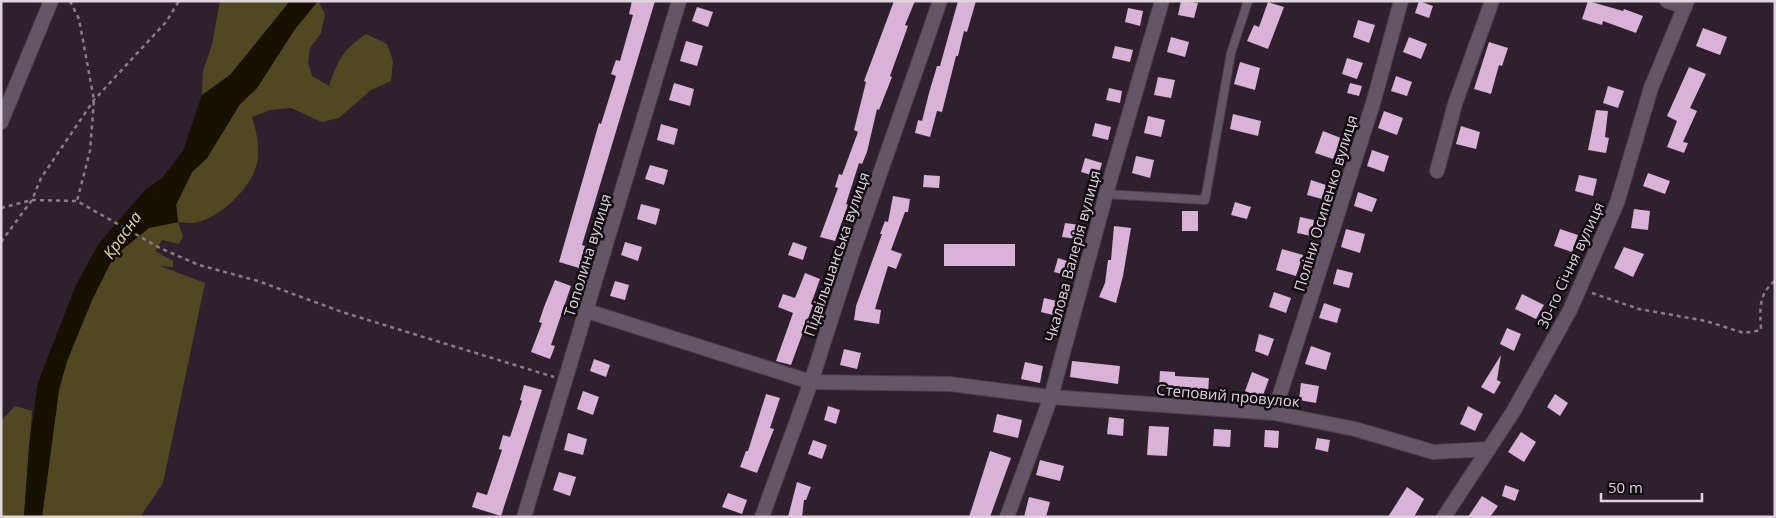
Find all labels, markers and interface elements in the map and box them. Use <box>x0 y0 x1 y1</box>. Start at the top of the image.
street label: Поліни Осипенко вулиця <box>1289 112 1361 294</box>
street label: Чкалова Валерія вулиця <box>1039 168 1105 344</box>
street label: Підвільшанська вулиця <box>798 169 874 339</box>
street label: Тополина вулиця <box>559 191 615 319</box>
street label: 30-го Січня вулиця <box>1532 199 1608 331</box>
water label: Красна <box>98 207 146 263</box>
street label: Степовий провулок <box>1155 379 1301 411</box>
scale bar <box>1601 470 1702 502</box>
text: 50 m <box>1608 477 1643 497</box>

